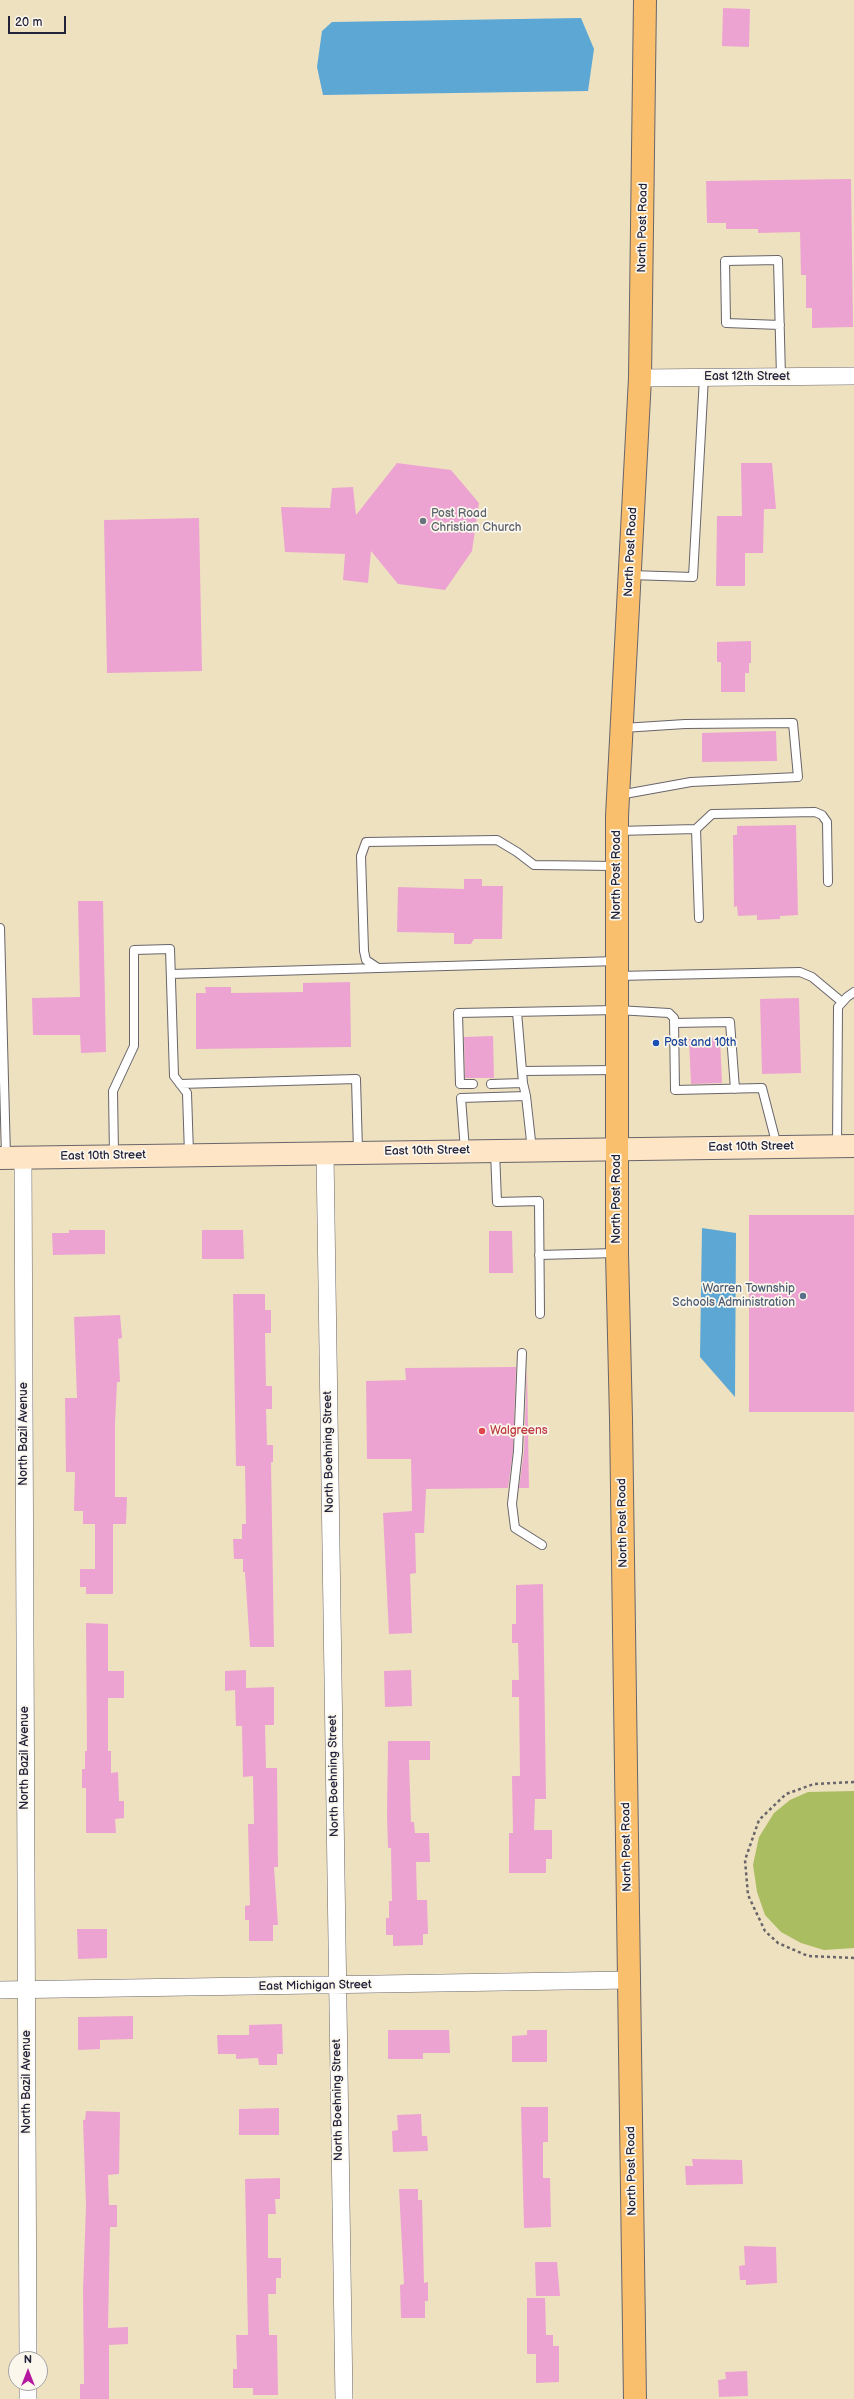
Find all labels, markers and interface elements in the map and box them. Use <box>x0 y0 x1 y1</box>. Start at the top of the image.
scale bar <box>10 8 68 34</box>
text: 20 m <box>15 15 42 30</box>
street label: North Post Road <box>635 183 651 273</box>
street label: East 12th Street <box>704 370 790 384</box>
place label: Post Road Christian Church <box>431 507 521 535</box>
street label: North Post Road <box>621 507 641 597</box>
marker: Post Road Christian Church <box>418 516 428 526</box>
street label: North Post Road <box>610 830 624 920</box>
place label: Post and 10th <box>664 1036 736 1050</box>
marker: Post and 10th <box>651 1038 661 1048</box>
street label: East 10th Street <box>708 1139 794 1155</box>
street label: East 10th Street <box>384 1143 470 1159</box>
street label: East 10th Street <box>60 1148 146 1164</box>
street label: North Post Road <box>610 1154 624 1244</box>
place label: Warren Township Schools Administration <box>672 1282 795 1310</box>
marker: Warren Township Schools Administration <box>798 1291 808 1301</box>
street label: North Bazil Avenue <box>17 1382 31 1486</box>
street label: North Boehning Street <box>321 1391 337 1513</box>
place label: Walgreens <box>490 1424 548 1438</box>
marker: Walgreens <box>477 1426 487 1436</box>
street label: North Post Road <box>615 1478 631 1568</box>
street label: North Bazil Avenue <box>18 1706 32 1810</box>
street label: North Boehning Street <box>326 1715 342 1837</box>
street label: North Post Road <box>619 1802 635 1892</box>
street label: East Michigan Street <box>258 1978 372 1994</box>
street label: North Bazil Avenue <box>20 2030 34 2134</box>
street label: North Boehning Street <box>330 2039 346 2161</box>
street label: North Post Road <box>624 2126 640 2216</box>
north arrow <box>8 2351 48 2391</box>
text: N <box>24 2353 32 2366</box>

